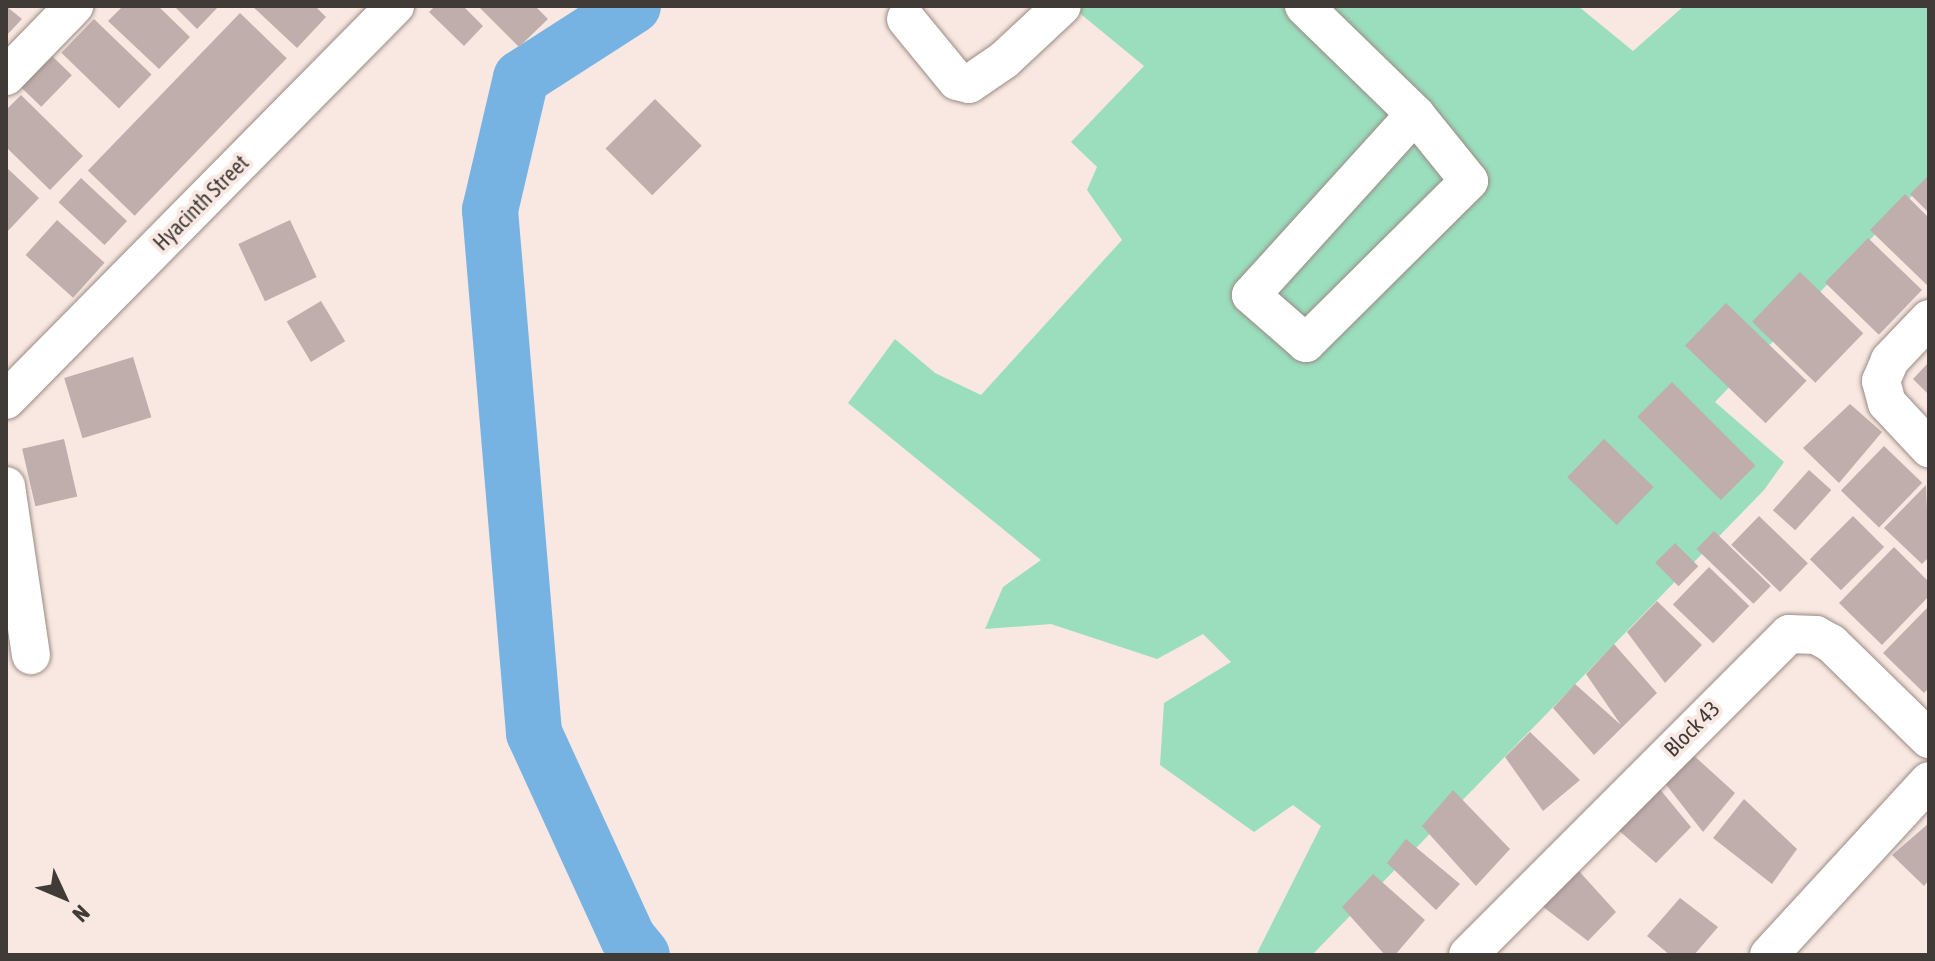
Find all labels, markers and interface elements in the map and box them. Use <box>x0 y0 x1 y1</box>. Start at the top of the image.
street label: Hyacinth Street <box>148 150 254 256</box>
street label: Block 43 <box>1659 696 1725 762</box>
north arrow <box>24 857 104 937</box>
text: N <box>67 900 95 927</box>

